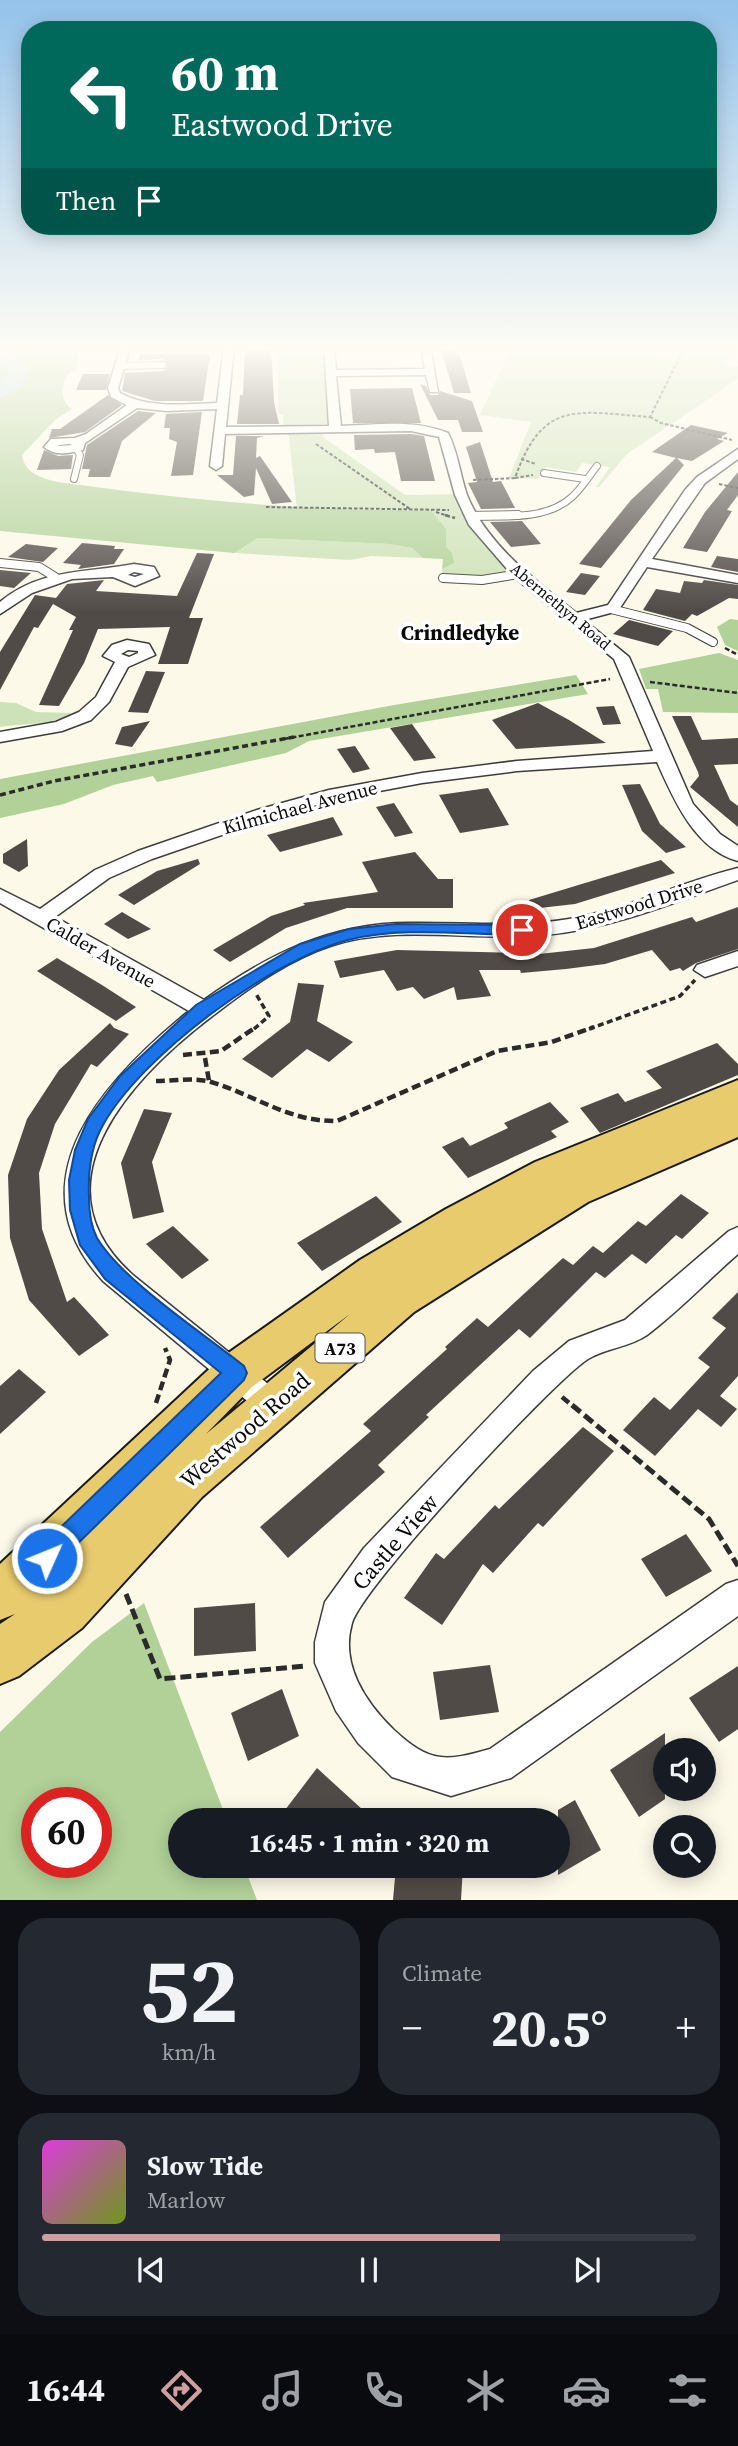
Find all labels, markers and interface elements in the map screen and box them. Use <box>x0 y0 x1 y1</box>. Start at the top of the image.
text: 60 m <box>171 39 279 106</box>
icon: left <box>56 49 147 140</box>
text: Eastwood Drive <box>171 103 393 147</box>
icon: arrive <box>130 182 168 220</box>
text: Then <box>56 183 116 219</box>
street label: Abernethyn Road <box>506 557 616 655</box>
district label: Crindledyke <box>401 618 519 647</box>
street label: Kilmichael Avenue <box>220 774 380 840</box>
street label: Eastwood Drive <box>572 872 706 936</box>
pin <box>492 900 552 960</box>
street label: Calder Avenue <box>41 910 161 994</box>
icon: arrive <box>503 911 541 949</box>
road number: A73 <box>316 1334 364 1363</box>
street label: Westwood Road <box>173 1365 317 1495</box>
street label: Castle View <box>344 1487 446 1597</box>
position arrow <box>10 1521 84 1595</box>
map controls <box>653 1738 716 1878</box>
button: sound <box>653 1738 716 1801</box>
speed limit sign: 60 <box>21 1787 112 1878</box>
button: search <box>653 1815 716 1878</box>
text: 16:45 · 1 min · 320 m <box>249 1825 489 1861</box>
text: 52 <box>140 1928 238 2052</box>
text: Climate <box>402 1957 482 1989</box>
text: 20.5° <box>490 1992 608 2063</box>
text: − <box>402 2002 422 2054</box>
text: + <box>676 2002 696 2054</box>
text: km/h <box>162 2036 216 2068</box>
text: Slow Tide <box>147 2148 263 2184</box>
text: Marlow <box>147 2184 225 2216</box>
icon: previous <box>132 2251 170 2289</box>
icon: pause <box>350 2251 388 2289</box>
icon: next <box>568 2251 606 2289</box>
icon: directions <box>157 2366 206 2415</box>
icon: music <box>258 2366 307 2415</box>
icon: phone <box>359 2366 408 2415</box>
icon: climate <box>461 2366 510 2415</box>
icon: car <box>562 2366 611 2415</box>
icon: filters <box>663 2366 712 2415</box>
text: 16:44 <box>26 2368 105 2412</box>

